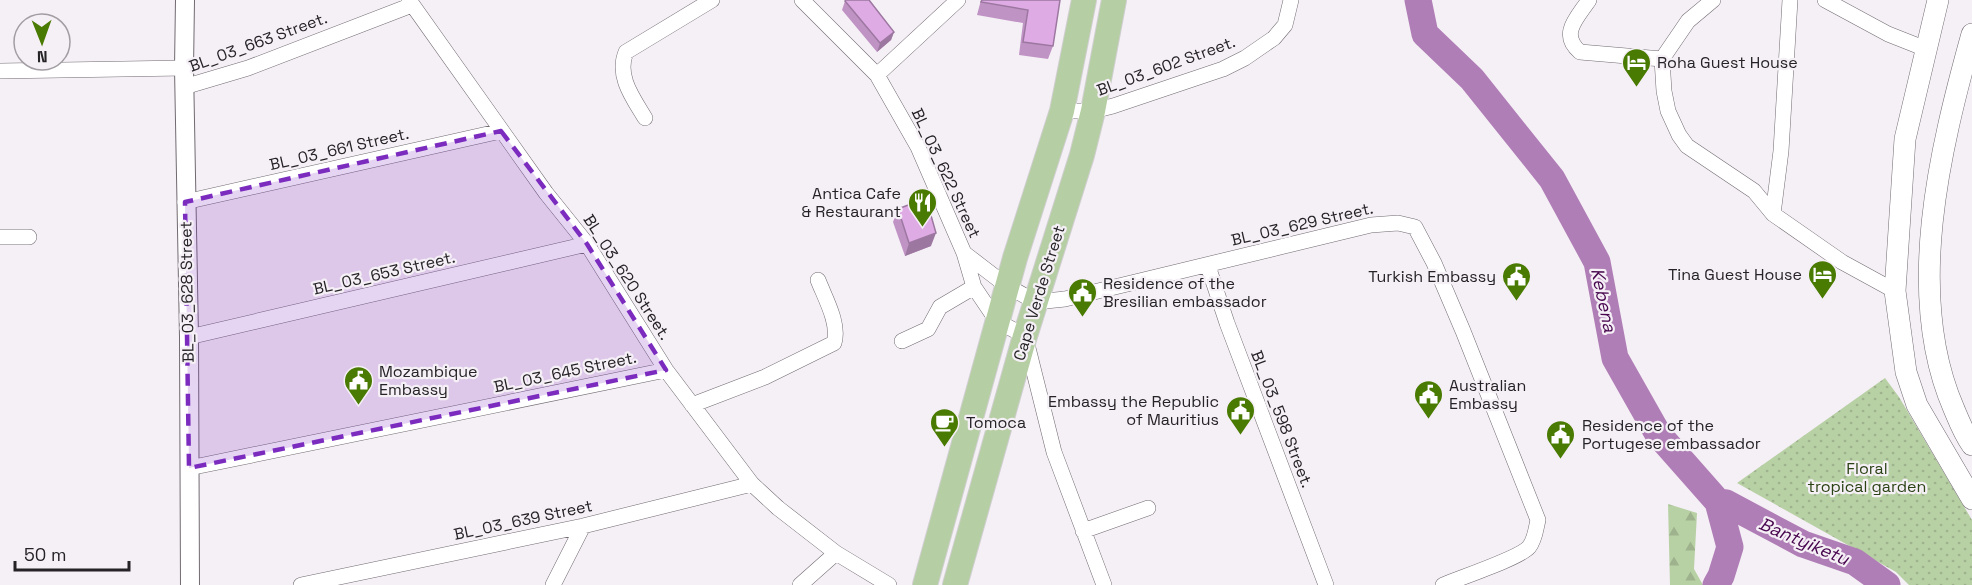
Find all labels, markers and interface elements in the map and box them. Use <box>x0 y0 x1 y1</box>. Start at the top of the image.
street label: BL_03_663 Street. <box>186 7 330 77</box>
north arrow <box>12 12 72 72</box>
street label: BL_03_602 Street. <box>1094 31 1238 101</box>
text: N <box>37 46 48 67</box>
hotel icon: Roha Guest House <box>1620 46 1652 88</box>
place label: Roha Guest House <box>1657 52 1798 73</box>
street label: BL_03_622 Street <box>907 105 985 241</box>
street label: BL_03_661 Street. <box>267 123 411 175</box>
place label: Antica Cafe & Restaurant <box>801 183 901 222</box>
restaurant icon: Antica Cafe & Restaurant <box>906 186 938 228</box>
street label: BL_03_629 Street. <box>1229 197 1375 251</box>
street label: BL_03_620 Street. <box>578 210 676 344</box>
street label: BL_03_628 Street <box>175 221 199 363</box>
street label: Cape Verde Street <box>1008 223 1070 363</box>
street label: BL_03_653 Street. <box>311 246 457 300</box>
hotel icon: Tina Guest House <box>1807 258 1839 300</box>
public building icon: Turkish Embassy <box>1501 260 1533 302</box>
place label: Tina Guest House <box>1668 264 1802 285</box>
place label: Turkish Embassy <box>1368 266 1496 287</box>
water label: Kebena <box>1586 266 1622 335</box>
place label: Residence of the Bresilian embassador <box>1103 273 1267 312</box>
public building icon: Residence of the Bresilian embassador <box>1066 276 1098 318</box>
street label: BL_03_645 Street. <box>492 347 638 397</box>
street label: BL_03_598 Street. <box>1246 347 1318 491</box>
place label: Mozambique Embassy <box>379 361 477 400</box>
public building icon: Mozambique Embassy <box>342 364 374 406</box>
place label: Australian Embassy <box>1449 375 1526 414</box>
public building icon: Australian Embassy <box>1412 378 1444 420</box>
place label: Embassy the Republic of Mauritius <box>1048 391 1219 430</box>
public building icon: Embassy the Republic of Mauritius <box>1224 394 1256 436</box>
cafe icon: Tomoca <box>929 406 961 448</box>
place label: Tomoca <box>966 412 1026 433</box>
place label: Residence of the Portugese embassador <box>1582 415 1761 454</box>
public building icon: Residence of the Portugese embassador <box>1545 418 1577 460</box>
park label: Floral tropical garden <box>1808 458 1926 497</box>
street label: BL_03_639 Street <box>452 495 594 545</box>
water label: Bantyiketu <box>1756 512 1853 571</box>
scale bar <box>15 534 129 572</box>
text: 50 m <box>24 543 66 566</box>

